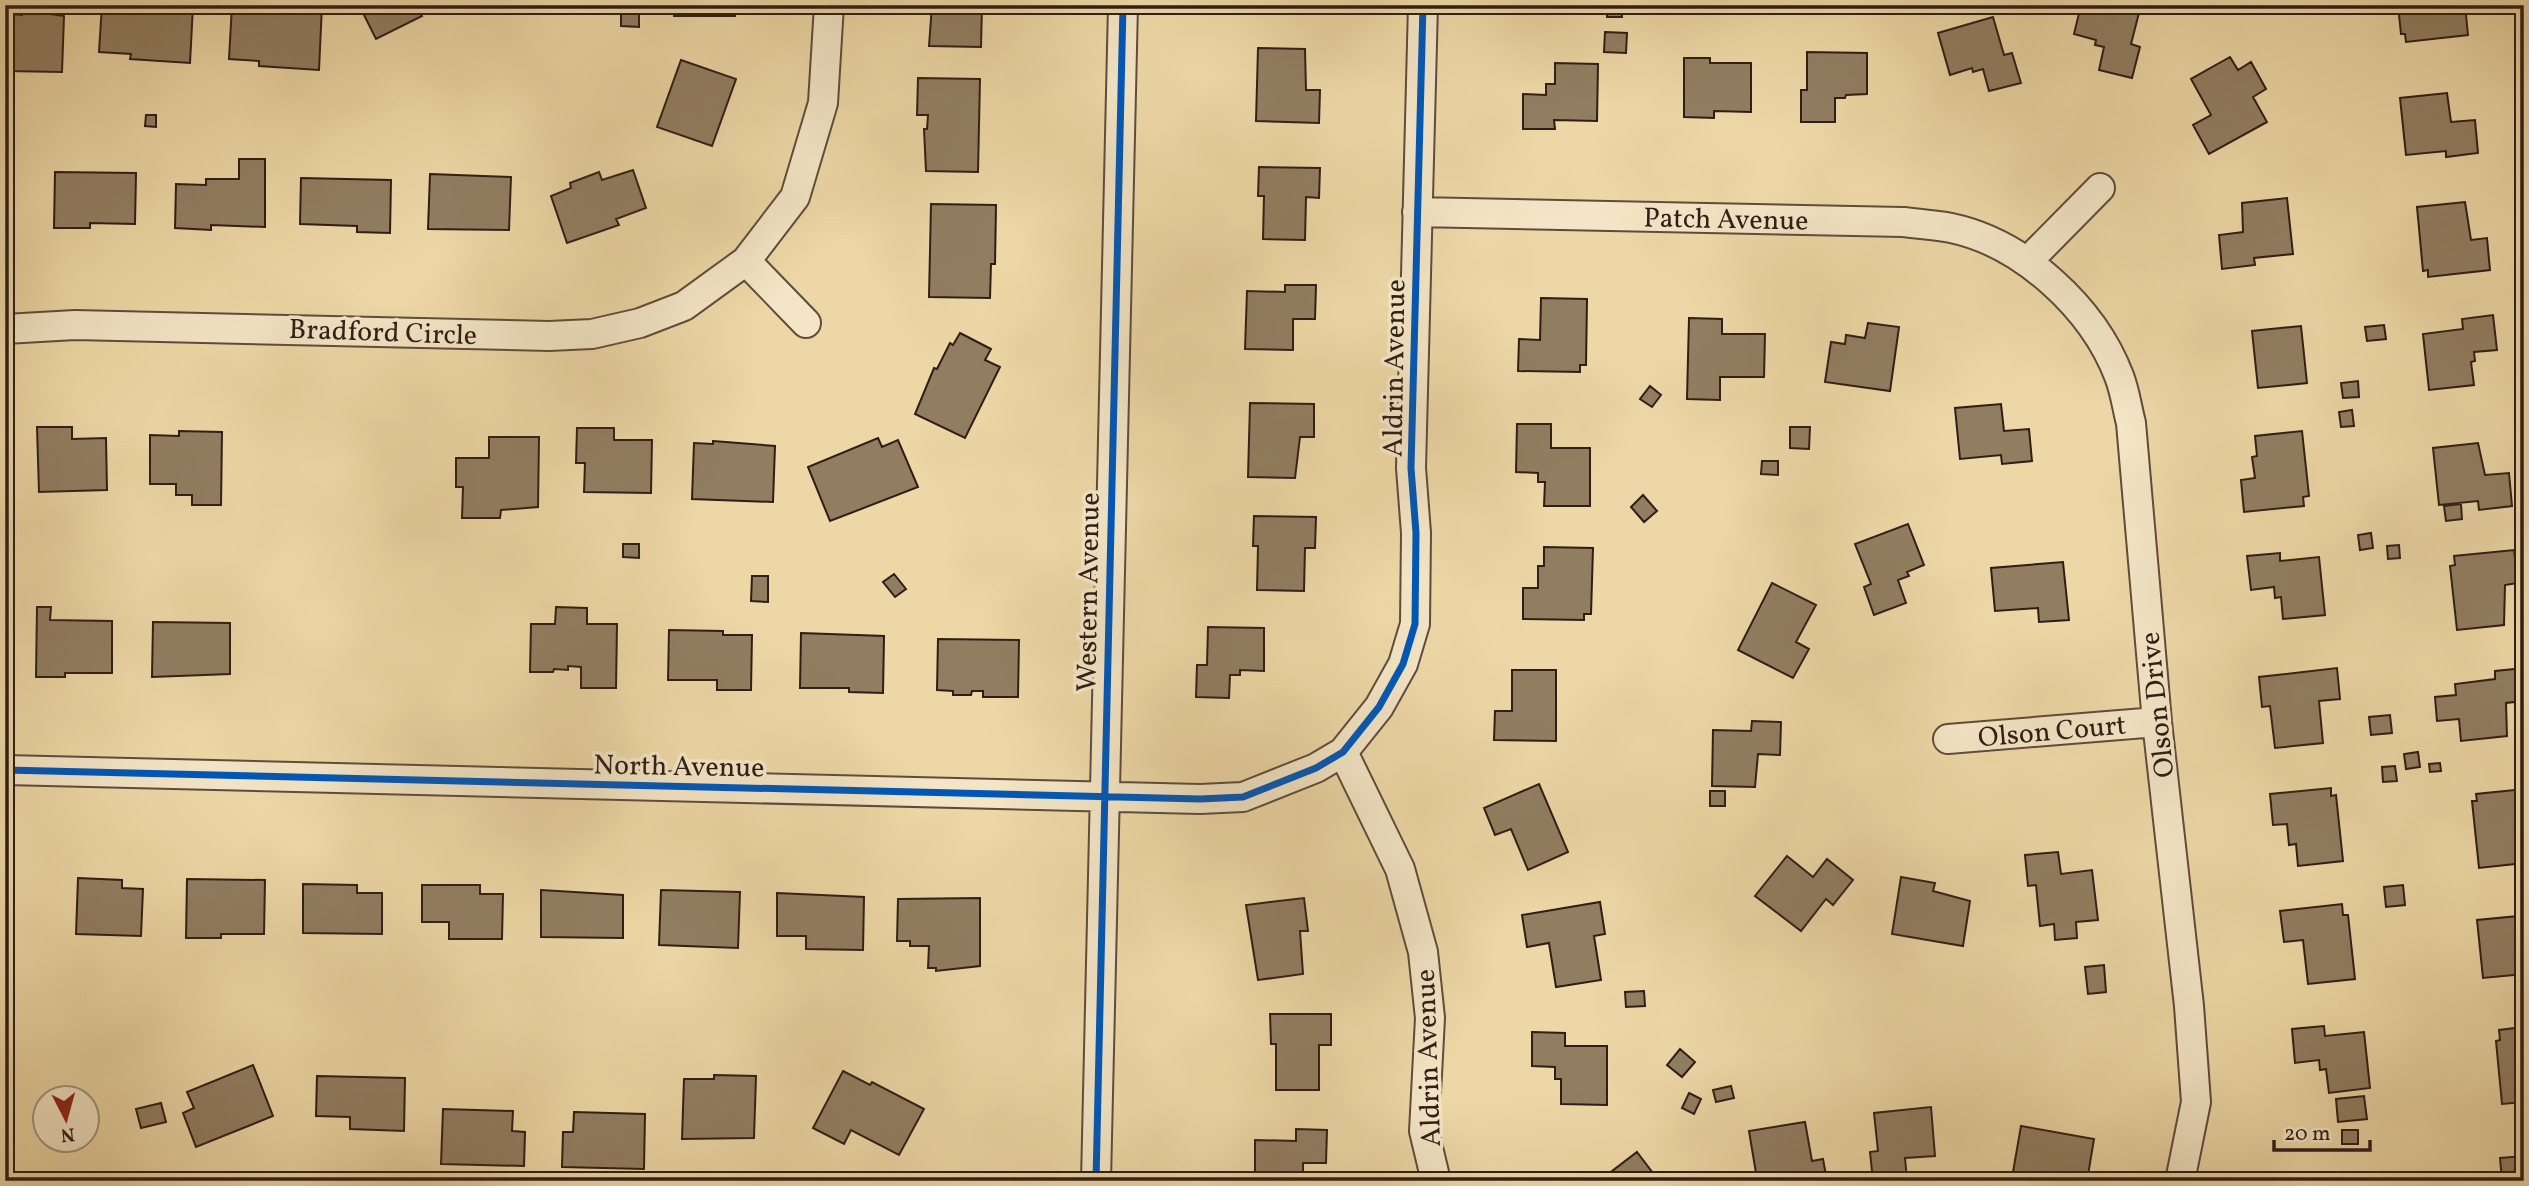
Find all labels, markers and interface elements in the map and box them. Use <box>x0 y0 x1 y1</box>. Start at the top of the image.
street label: Patch Avenue <box>1643 200 1809 241</box>
street label: Aldrin Avenue <box>1374 279 1417 457</box>
street label: Bradford Circle <box>288 311 478 356</box>
street label: Western Avenue <box>1068 492 1111 692</box>
street label: Olson Drive <box>2131 630 2186 780</box>
street label: Olson Court <box>1977 707 2128 758</box>
street label: North Avenue <box>593 747 765 788</box>
street label: Aldrin Avenue <box>1407 968 1452 1148</box>
north arrow <box>32 1084 102 1154</box>
scale bar <box>2274 1109 2370 1153</box>
text: N <box>59 1120 76 1148</box>
text: 20 m <box>2284 1120 2330 1149</box>

